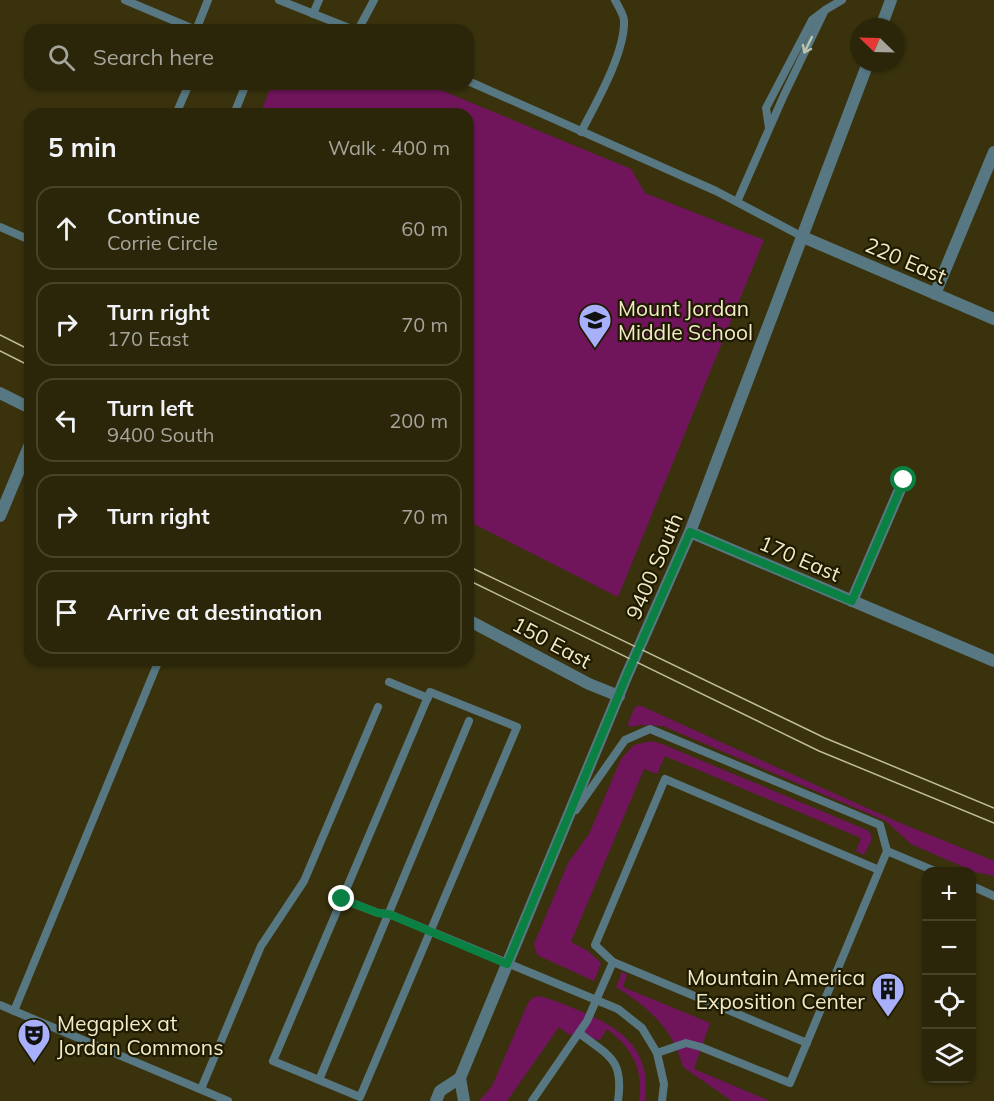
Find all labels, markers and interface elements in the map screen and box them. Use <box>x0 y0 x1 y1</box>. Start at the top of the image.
north arrow <box>850 18 904 72</box>
search box <box>24 24 474 90</box>
one-way arrow <box>802 36 814 54</box>
icon: search <box>45 41 78 74</box>
text: Search here <box>93 43 214 71</box>
text: 5 min <box>48 131 117 164</box>
text: Walk · 400 m <box>328 135 450 160</box>
text: Continue <box>107 202 200 230</box>
icon: ahead <box>50 212 83 245</box>
text: 60 m <box>401 216 448 241</box>
text: Corrie Circle <box>107 230 218 255</box>
street label: 220 East <box>861 231 951 289</box>
place label: Mount Jordan Middle School <box>618 295 753 345</box>
text: Turn right <box>107 298 210 326</box>
school or university icon: Mount Jordan Middle School <box>577 302 613 349</box>
icon: right <box>50 308 83 341</box>
text: 70 m <box>401 312 448 337</box>
text: 170 East <box>107 326 189 351</box>
text: Turn left <box>107 394 194 422</box>
icon: left <box>50 404 83 437</box>
text: 200 m <box>389 408 448 433</box>
text: 9400 South <box>107 422 214 447</box>
route start <box>890 466 916 492</box>
icon: right <box>50 500 83 533</box>
text: Turn right <box>107 502 210 530</box>
text: 70 m <box>401 504 448 529</box>
street label: 9400 South <box>620 509 688 623</box>
street label: 170 East <box>755 529 845 587</box>
icon: arrive <box>50 596 83 629</box>
text: Arrive at destination <box>107 598 322 626</box>
street label: 150 East <box>508 610 596 674</box>
map controls <box>922 867 976 1083</box>
button: + <box>922 867 976 921</box>
route end <box>328 885 354 911</box>
button: − <box>922 921 976 975</box>
place label: Mountain America Exposition Center <box>687 964 865 1014</box>
building icon: Mountain America Exposition Center <box>870 971 906 1018</box>
button: locate <box>922 975 976 1029</box>
place label: Megaplex at Jordan Commons <box>57 1010 224 1060</box>
theatre icon: Megaplex at Jordan Commons <box>16 1017 52 1064</box>
button: layers <box>922 1029 976 1083</box>

